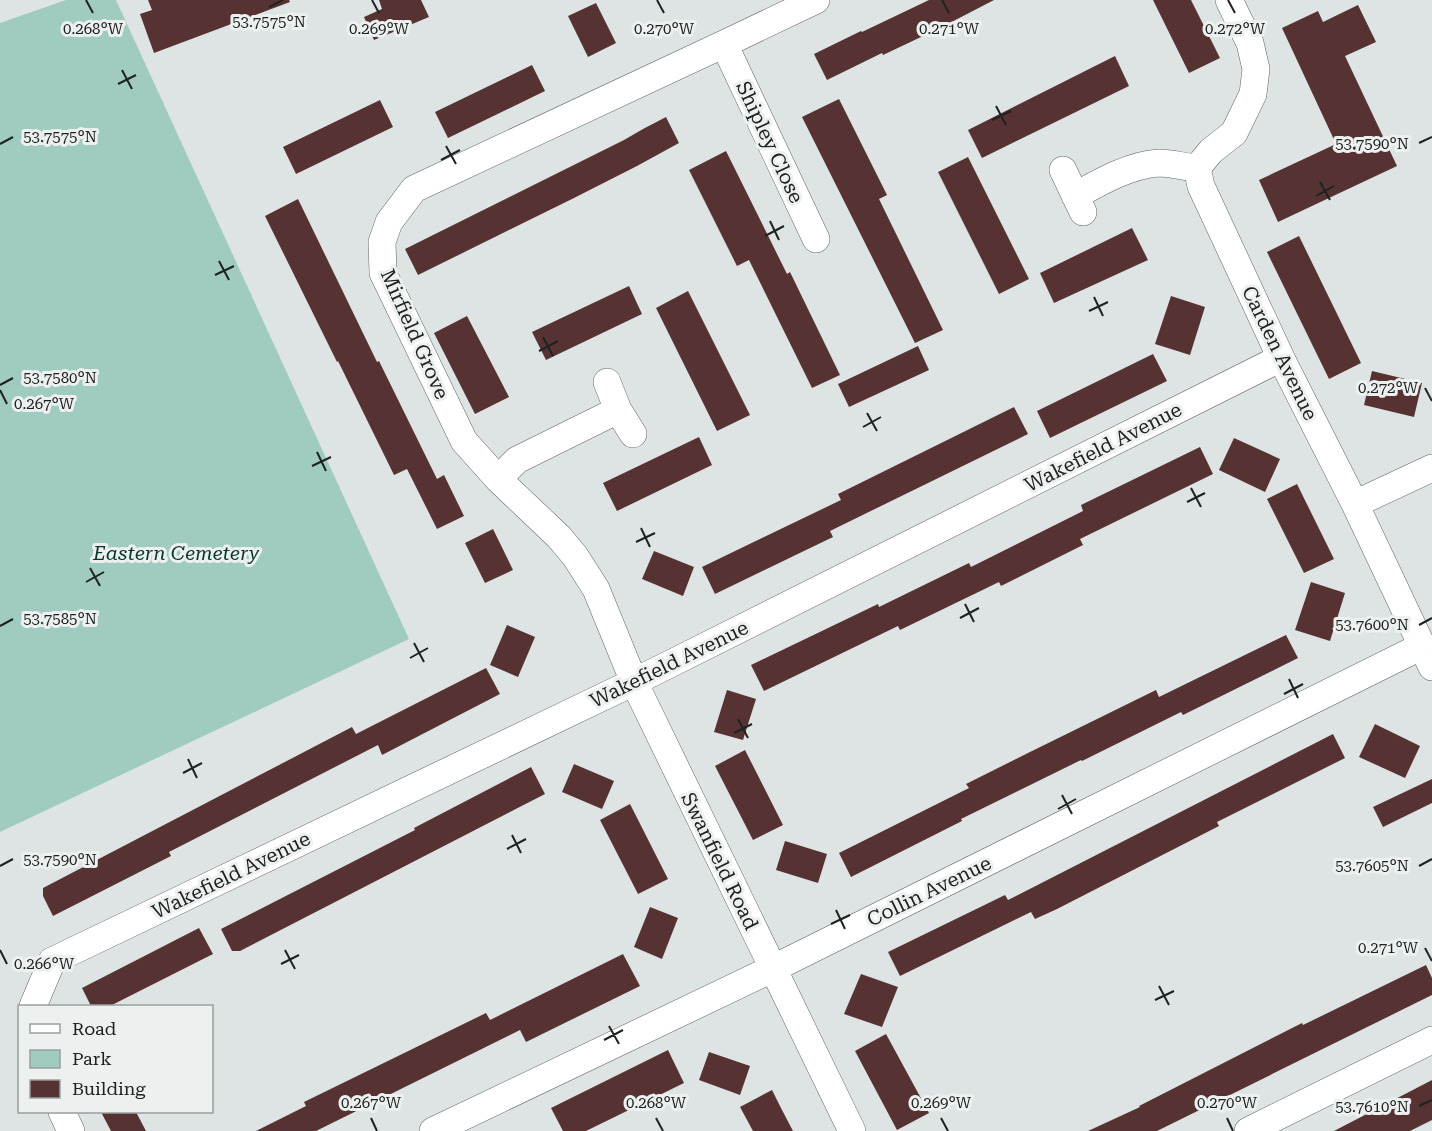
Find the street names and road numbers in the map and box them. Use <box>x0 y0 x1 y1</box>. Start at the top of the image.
street label: Shipley Close <box>731 77 809 207</box>
street label: Mirfield Grove <box>376 265 454 403</box>
street label: Carden Avenue <box>1237 282 1323 424</box>
street label: Wakefield Avenue <box>1020 397 1186 497</box>
street label: Wakefield Avenue <box>586 615 752 713</box>
street label: Swanfield Road <box>676 788 764 934</box>
street label: Wakefield Avenue <box>148 826 314 924</box>
street label: Collin Avenue <box>863 851 995 931</box>

